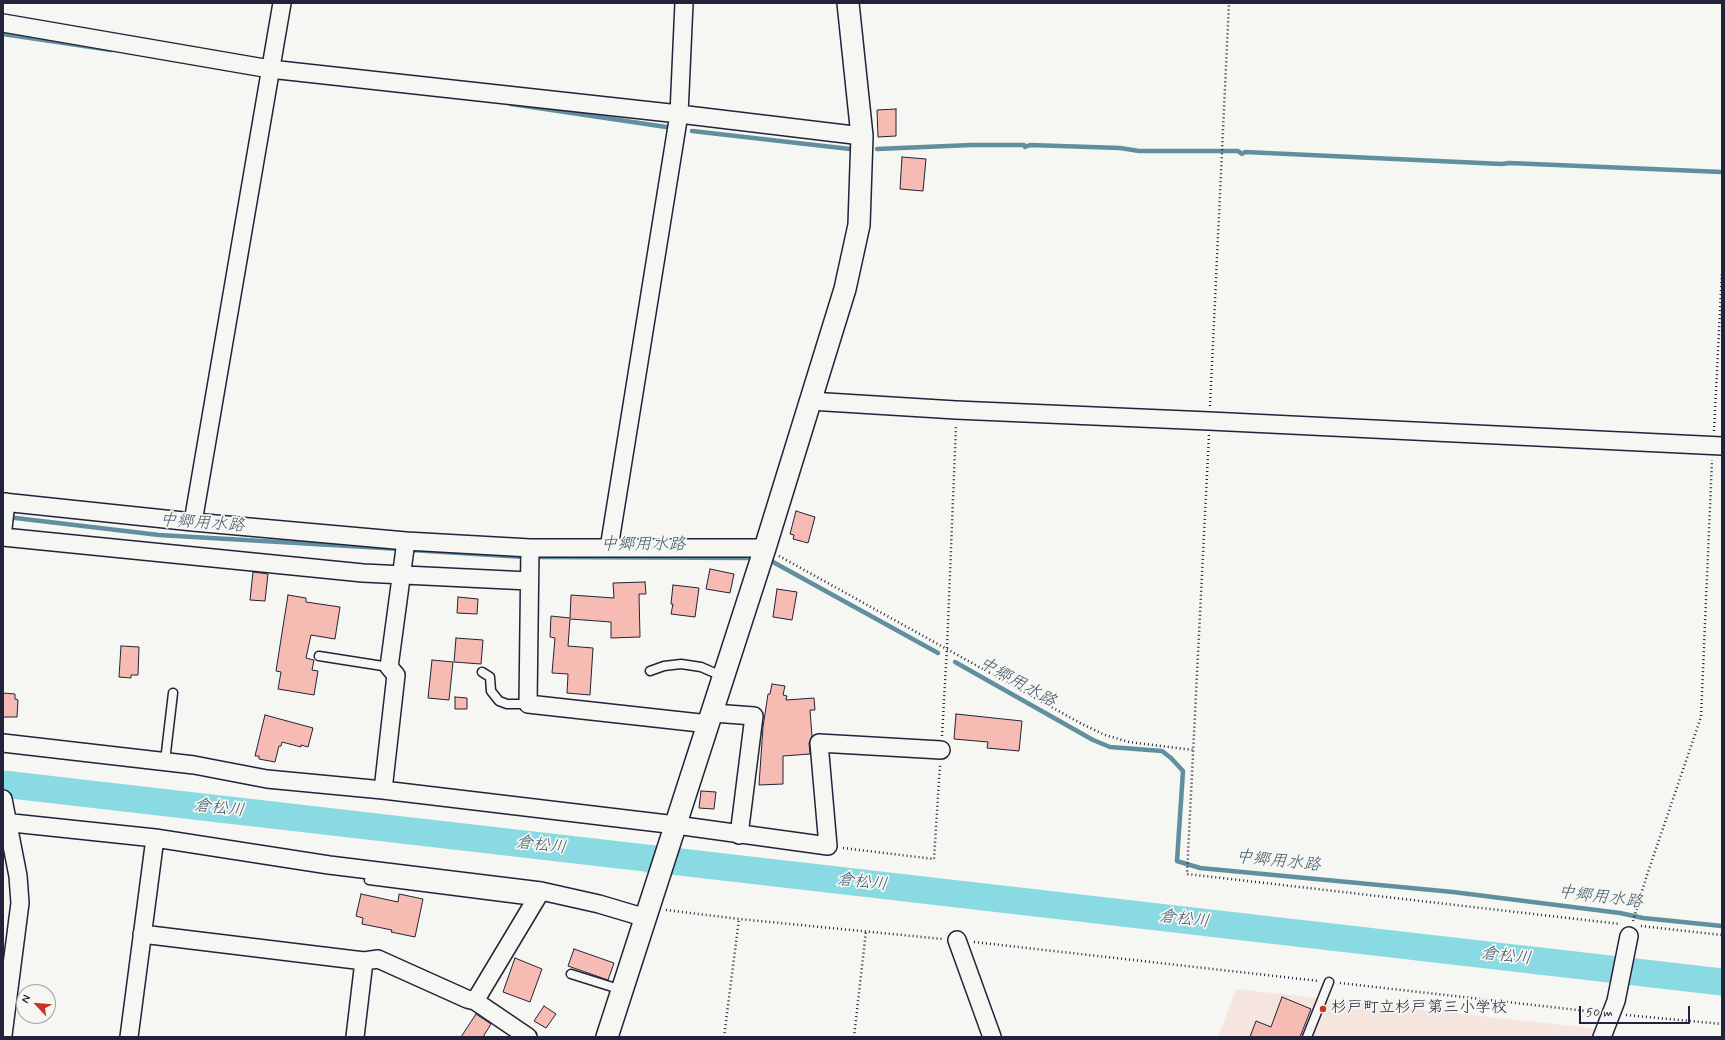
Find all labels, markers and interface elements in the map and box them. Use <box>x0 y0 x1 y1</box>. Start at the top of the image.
water label: 中郷用水路 <box>159 511 245 537</box>
water label: 中郷用水路 <box>601 535 685 555</box>
water label: 中郷用水路 <box>975 653 1059 713</box>
water label: 倉松川 <box>192 796 246 822</box>
water label: 倉松川 <box>514 833 568 859</box>
water label: 中郷用水路 <box>1235 847 1321 877</box>
water label: 倉松川 <box>835 870 889 896</box>
water label: 中郷用水路 <box>1557 883 1643 913</box>
water label: 倉松川 <box>1157 907 1211 933</box>
water label: 倉松川 <box>1479 944 1533 970</box>
north arrow <box>16 984 56 1024</box>
text: N <box>18 993 34 1006</box>
scale bar <box>1581 998 1692 1024</box>
place label: 杉戸町立杉戸第三小学校 <box>1331 999 1507 1019</box>
marker: 杉戸町立杉戸第三小学校 <box>1318 1004 1328 1014</box>
text: 50 m <box>1586 1005 1613 1021</box>

